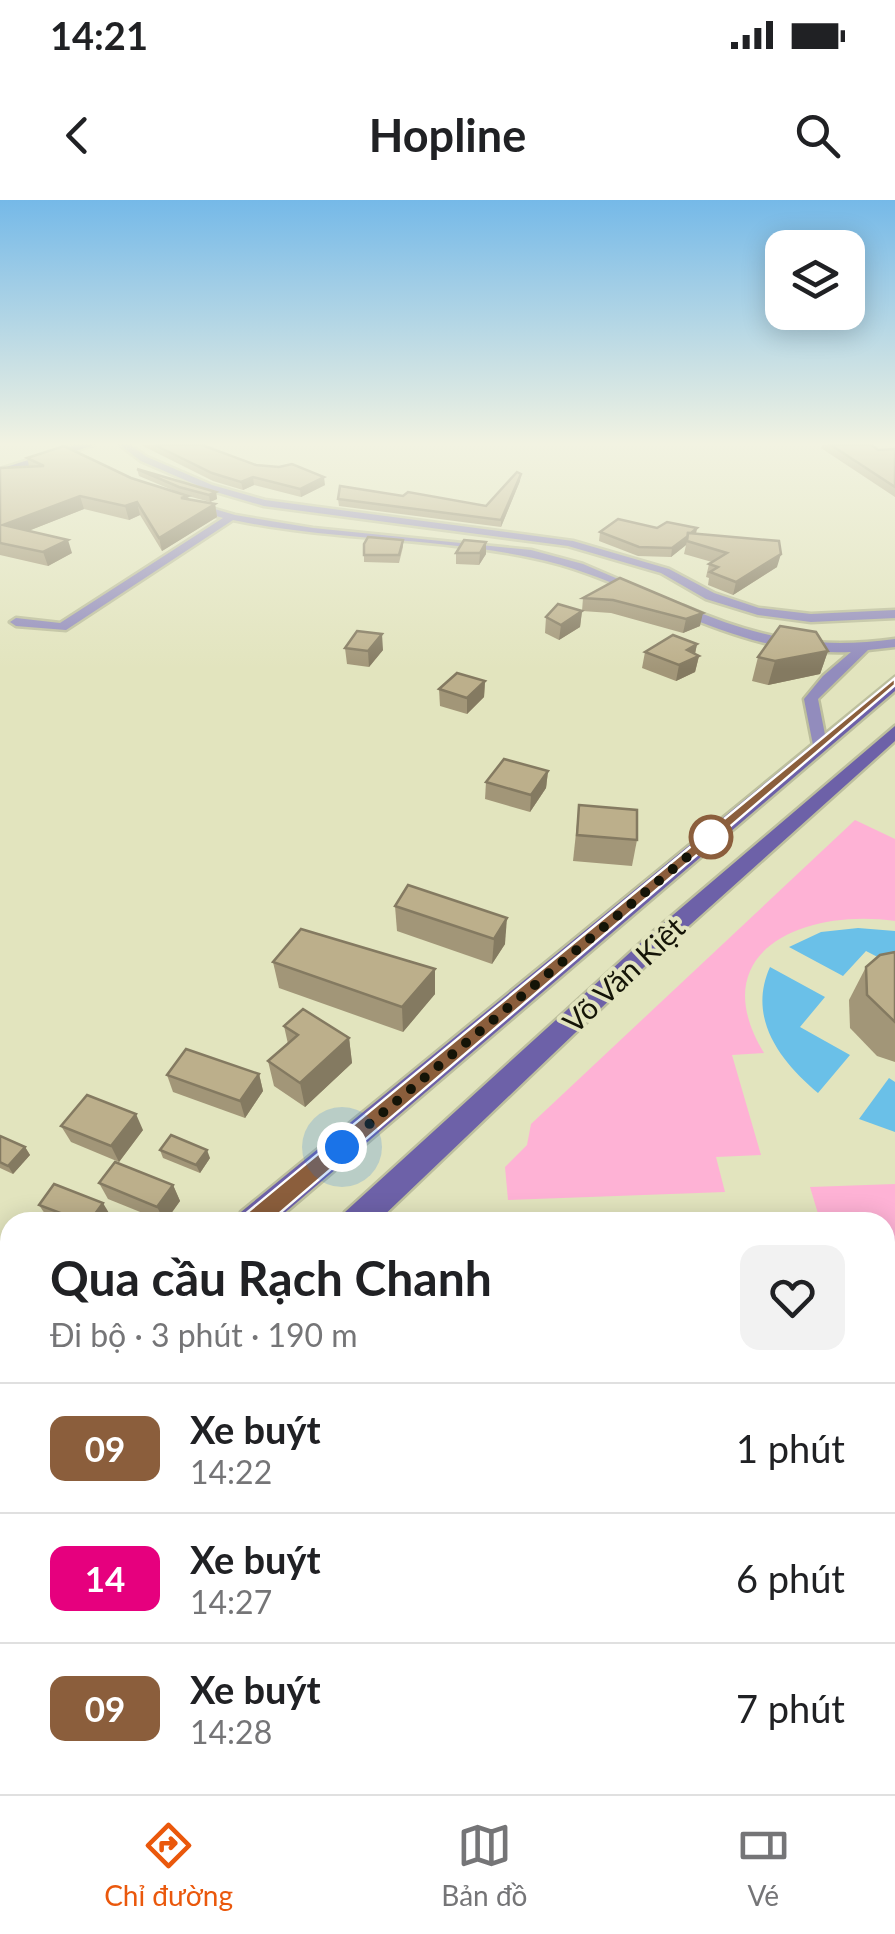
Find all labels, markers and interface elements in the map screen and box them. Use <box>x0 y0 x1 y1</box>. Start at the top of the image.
text: 14:21 <box>50 12 148 58</box>
icon: back <box>50 108 105 163</box>
text: Hopline <box>369 108 526 162</box>
icon: search <box>790 108 845 163</box>
map controls <box>765 230 865 330</box>
button: layers <box>765 230 865 330</box>
unlabelled marker <box>690 816 732 858</box>
street label: Võ Văn Kiệt <box>555 909 691 1039</box>
your location <box>317 1122 367 1172</box>
button: heart <box>740 1245 845 1350</box>
text: Qua cầu Rạch Chanh <box>50 1249 492 1306</box>
text: Đi bộ · 3 phút · 190 m <box>50 1315 358 1354</box>
text: Xe buýt <box>190 1406 321 1452</box>
text: 1 phút <box>736 1425 845 1471</box>
text: 09 <box>85 1427 125 1469</box>
text: 14:22 <box>190 1452 272 1491</box>
text: Xe buýt <box>190 1536 321 1582</box>
text: 6 phút <box>736 1555 845 1601</box>
text: 14 <box>85 1557 125 1599</box>
text: 14:27 <box>190 1582 272 1621</box>
text: Xe buýt <box>190 1666 321 1712</box>
text: 7 phút <box>736 1685 845 1731</box>
text: 09 <box>85 1687 125 1729</box>
text: 14:28 <box>190 1712 272 1751</box>
tab: Chỉ đường <box>104 1818 233 1912</box>
tab: Bản đồ <box>441 1818 527 1912</box>
tab: Vé <box>736 1818 791 1912</box>

